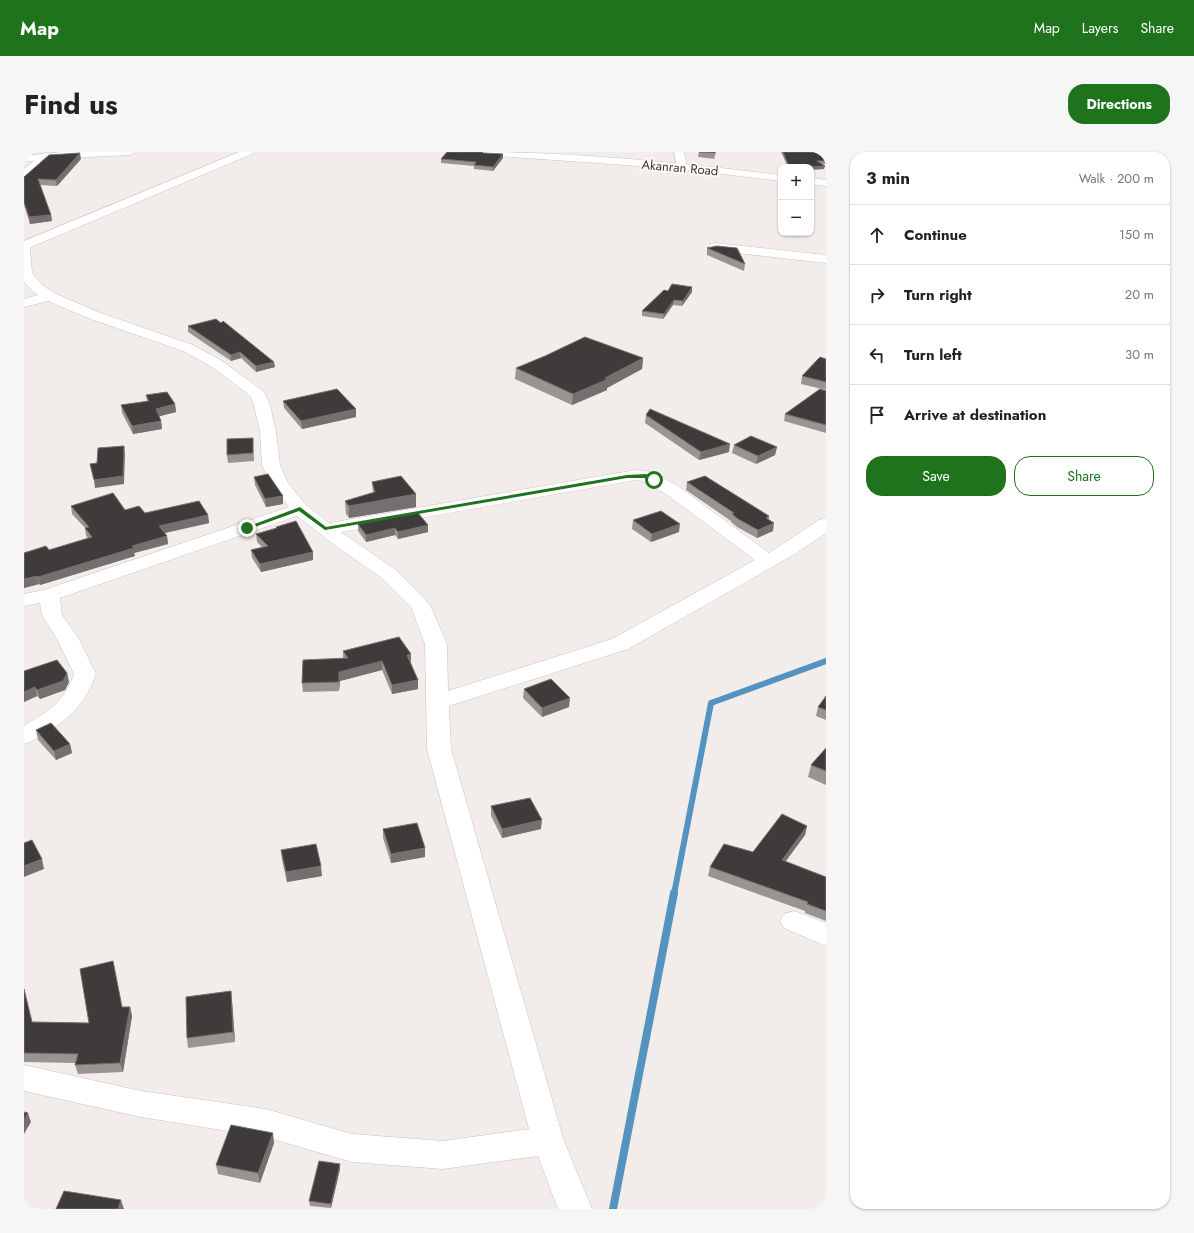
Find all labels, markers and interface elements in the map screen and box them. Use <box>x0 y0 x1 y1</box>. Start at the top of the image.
text: Map <box>20 15 59 42</box>
text: Map <box>1034 18 1060 38</box>
text: Layers <box>1082 18 1118 38</box>
text: Share <box>1140 18 1174 38</box>
text: Find us <box>24 84 118 125</box>
button: Directions <box>1068 84 1170 124</box>
street label: Akanran Road <box>641 155 719 180</box>
map controls <box>778 164 814 236</box>
button: + <box>778 164 814 200</box>
text: 3 min <box>866 166 910 190</box>
text: Walk · 200 m <box>1079 169 1154 188</box>
button: − <box>778 200 814 236</box>
icon: ahead <box>866 224 888 246</box>
text: Continue <box>904 224 967 246</box>
text: 150 m <box>1119 225 1154 244</box>
icon: right <box>866 284 888 306</box>
text: Turn right <box>904 284 972 306</box>
text: 20 m <box>1125 285 1154 304</box>
icon: left <box>866 344 888 366</box>
text: Turn left <box>904 344 962 366</box>
text: 30 m <box>1125 345 1154 364</box>
icon: arrive <box>866 404 888 426</box>
text: Arrive at destination <box>904 404 1046 426</box>
button: Save <box>866 456 1006 496</box>
button: Share <box>1014 456 1154 496</box>
route start <box>645 471 663 489</box>
route end <box>238 519 256 537</box>

